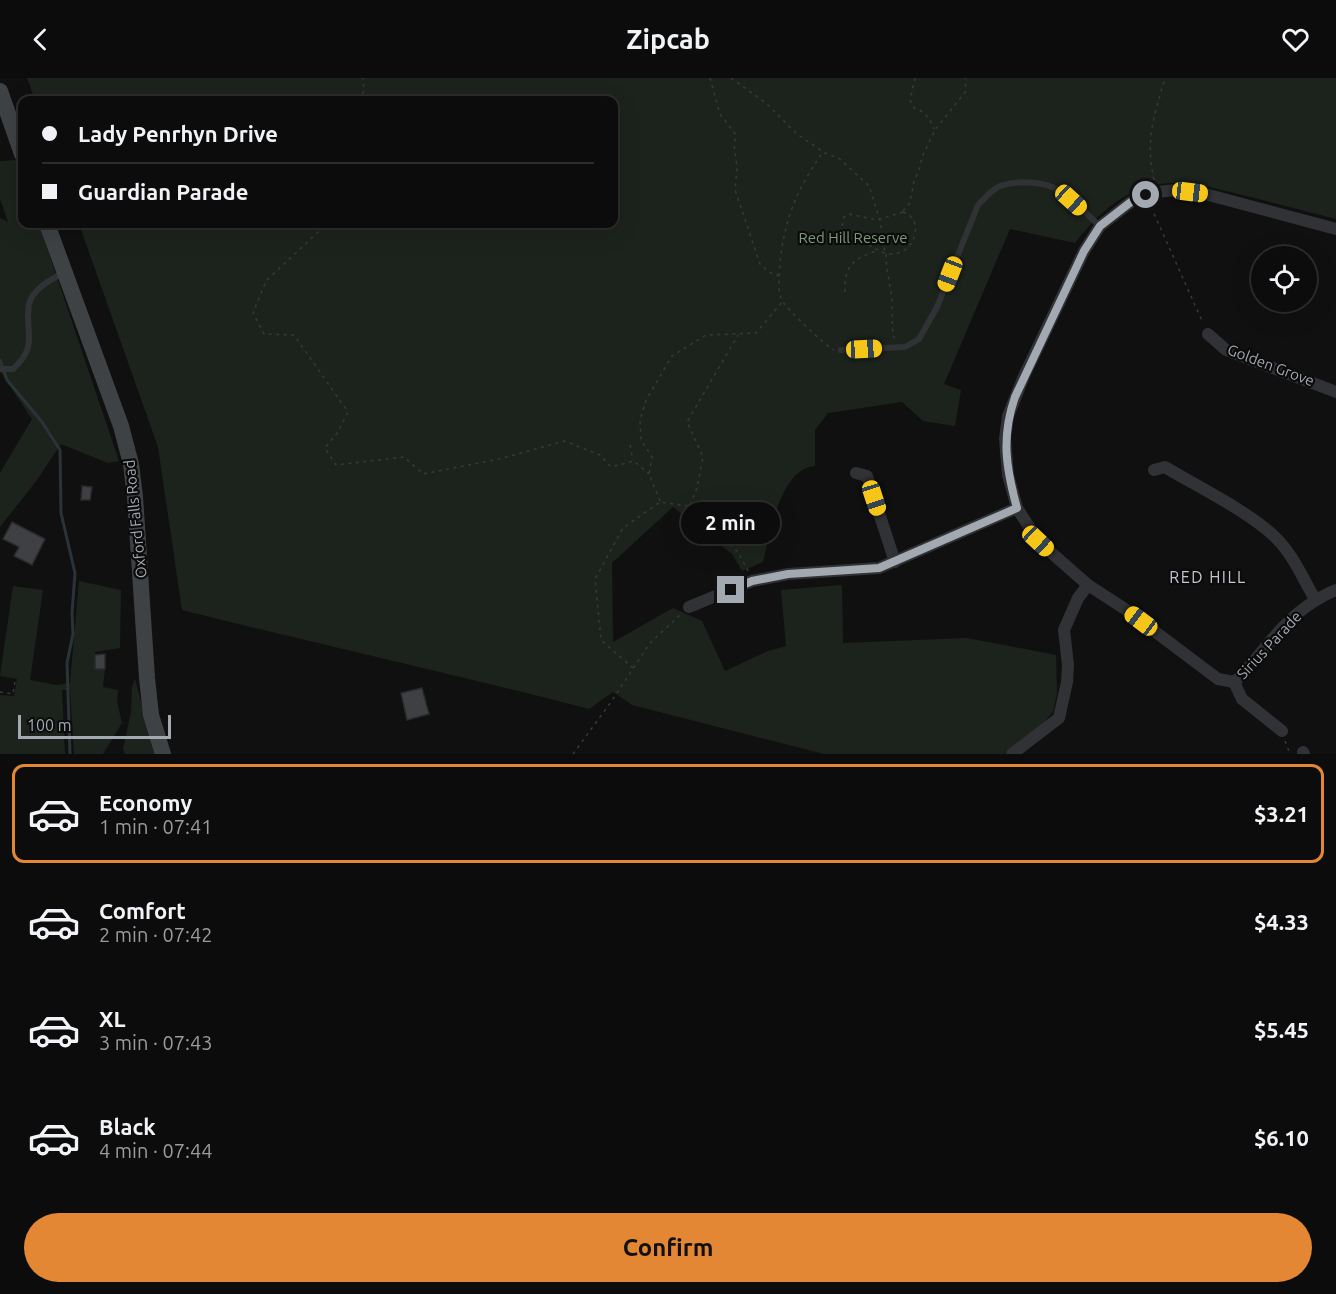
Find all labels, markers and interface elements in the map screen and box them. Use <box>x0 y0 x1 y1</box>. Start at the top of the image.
icon: back <box>24 23 57 56</box>
icon: heart <box>1279 23 1312 56</box>
text: Zipcab <box>626 24 710 54</box>
text: Lady Penrhyn Drive <box>78 121 278 146</box>
text: Guardian Parade <box>78 179 248 204</box>
car <box>1052 181 1090 219</box>
route start <box>1132 181 1159 208</box>
car <box>1171 181 1209 203</box>
park label: Red Hill Reserve <box>798 229 908 246</box>
map controls <box>1251 246 1317 312</box>
button: locate <box>1251 246 1317 312</box>
car <box>935 254 965 294</box>
car <box>846 339 882 359</box>
street label: Golden Grove <box>1225 341 1317 389</box>
street label: Oxford Falls Road <box>120 459 150 579</box>
car <box>860 478 888 518</box>
callout: 2 min <box>682 503 780 545</box>
text: 2 min <box>705 511 756 534</box>
car <box>1019 522 1057 560</box>
district label: RED HILL <box>1169 568 1247 586</box>
route end <box>717 576 744 603</box>
car <box>1121 603 1161 639</box>
street label: Sirius Parade <box>1233 608 1305 682</box>
scale bar <box>18 712 171 740</box>
text: 100 m <box>27 716 72 734</box>
icon: car <box>27 787 81 841</box>
text: Economy <box>99 790 192 815</box>
text: $3.21 <box>1254 801 1309 826</box>
text: 1 min · 07:41 <box>99 815 213 838</box>
icon: car <box>27 895 81 949</box>
text: Comfort <box>99 898 186 923</box>
text: $4.33 <box>1254 909 1309 934</box>
text: 2 min · 07:42 <box>99 923 213 946</box>
icon: car <box>27 1003 81 1057</box>
text: XL <box>99 1006 126 1031</box>
text: $5.45 <box>1254 1017 1309 1042</box>
text: 3 min · 07:43 <box>99 1031 213 1054</box>
icon: car <box>27 1111 81 1165</box>
text: Black <box>99 1114 156 1139</box>
text: $6.10 <box>1254 1125 1309 1150</box>
text: 4 min · 07:44 <box>99 1139 213 1162</box>
button: Confirm <box>24 1213 1312 1282</box>

